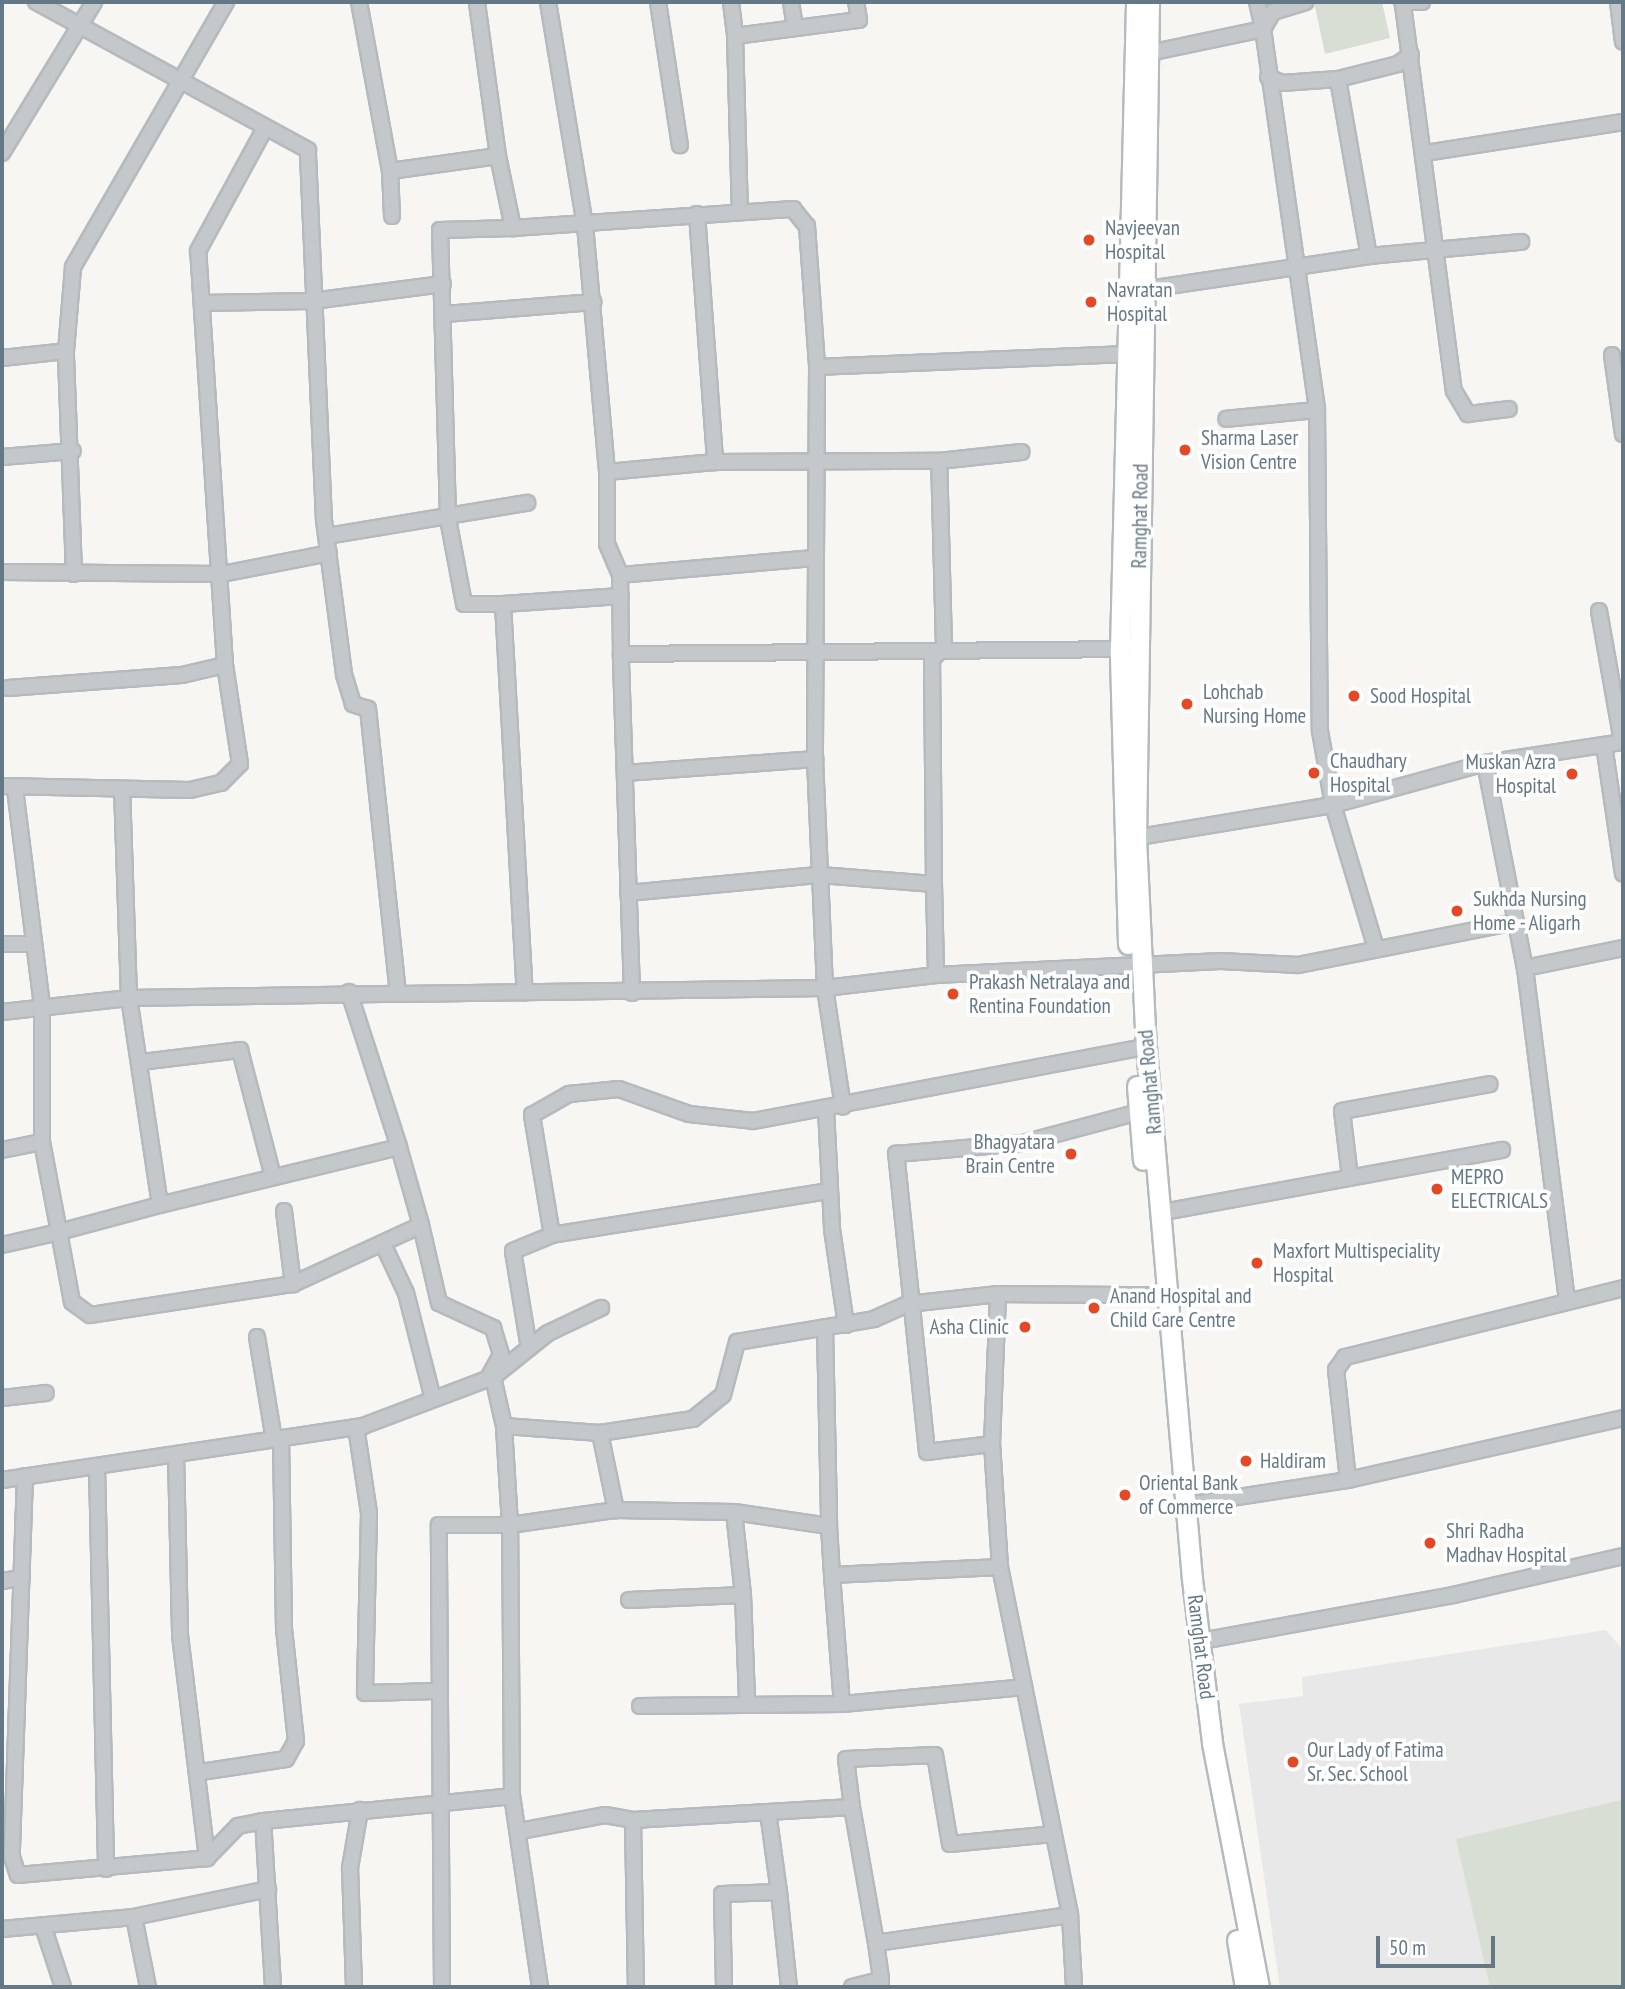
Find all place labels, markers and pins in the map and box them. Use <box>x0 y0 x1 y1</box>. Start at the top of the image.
place label: Navjeevan Hospital <box>1105 215 1180 265</box>
marker: Navjeevan Hospital <box>1079 230 1099 250</box>
place label: Navratan Hospital <box>1107 277 1172 327</box>
marker: Navratan Hospital <box>1081 292 1101 312</box>
place label: Sharma Laser Vision Centre <box>1201 425 1298 475</box>
marker: Sharma Laser Vision Centre <box>1175 440 1195 460</box>
place label: Lohchab Nursing Home <box>1203 679 1306 729</box>
place label: Sood Hospital <box>1370 683 1471 709</box>
marker: Sood Hospital <box>1344 686 1364 706</box>
marker: Lohchab Nursing Home <box>1177 694 1197 714</box>
place label: Chaudhary Hospital <box>1330 748 1407 798</box>
place label: Muskan Azra Hospital <box>1465 749 1556 799</box>
marker: Chaudhary Hospital <box>1304 763 1324 783</box>
marker: Muskan Azra Hospital <box>1562 764 1582 784</box>
place label: Sukhda Nursing Home - Aligarh <box>1473 886 1587 936</box>
marker: Sukhda Nursing Home - Aligarh <box>1447 901 1467 921</box>
place label: Prakash Netralaya and Rentina Foundation <box>969 969 1130 1019</box>
marker: Prakash Netralaya and Rentina Foundation <box>943 984 963 1004</box>
place label: Bhagyatara Brain Centre <box>966 1129 1055 1179</box>
marker: Bhagyatara Brain Centre <box>1061 1144 1081 1164</box>
place label: MEPRO ELECTRICALS <box>1451 1164 1548 1214</box>
marker: MEPRO ELECTRICALS <box>1429 1181 1445 1197</box>
place label: Maxfort Multispeciality Hospital <box>1273 1238 1440 1288</box>
marker: Maxfort Multispeciality Hospital <box>1247 1253 1267 1273</box>
place label: Anand Hospital and Child Care Centre <box>1110 1283 1252 1333</box>
marker: Anand Hospital and Child Care Centre <box>1084 1298 1104 1318</box>
place label: Asha Clinic <box>930 1314 1009 1340</box>
marker: Asha Clinic <box>1015 1317 1035 1337</box>
place label: Haldiram <box>1260 1448 1326 1474</box>
marker: Haldiram <box>1238 1453 1254 1469</box>
place label: Oriental Bank of Commerce <box>1139 1470 1238 1520</box>
marker: Oriental Bank of Commerce <box>1117 1487 1133 1503</box>
place label: Shri Radha Madhav Hospital <box>1446 1518 1567 1568</box>
marker: Shri Radha Madhav Hospital <box>1420 1533 1440 1553</box>
place label: Our Lady of Fatima Sr. Sec. School <box>1307 1737 1444 1787</box>
marker: Our Lady of Fatima Sr. Sec. School <box>1285 1754 1301 1770</box>

